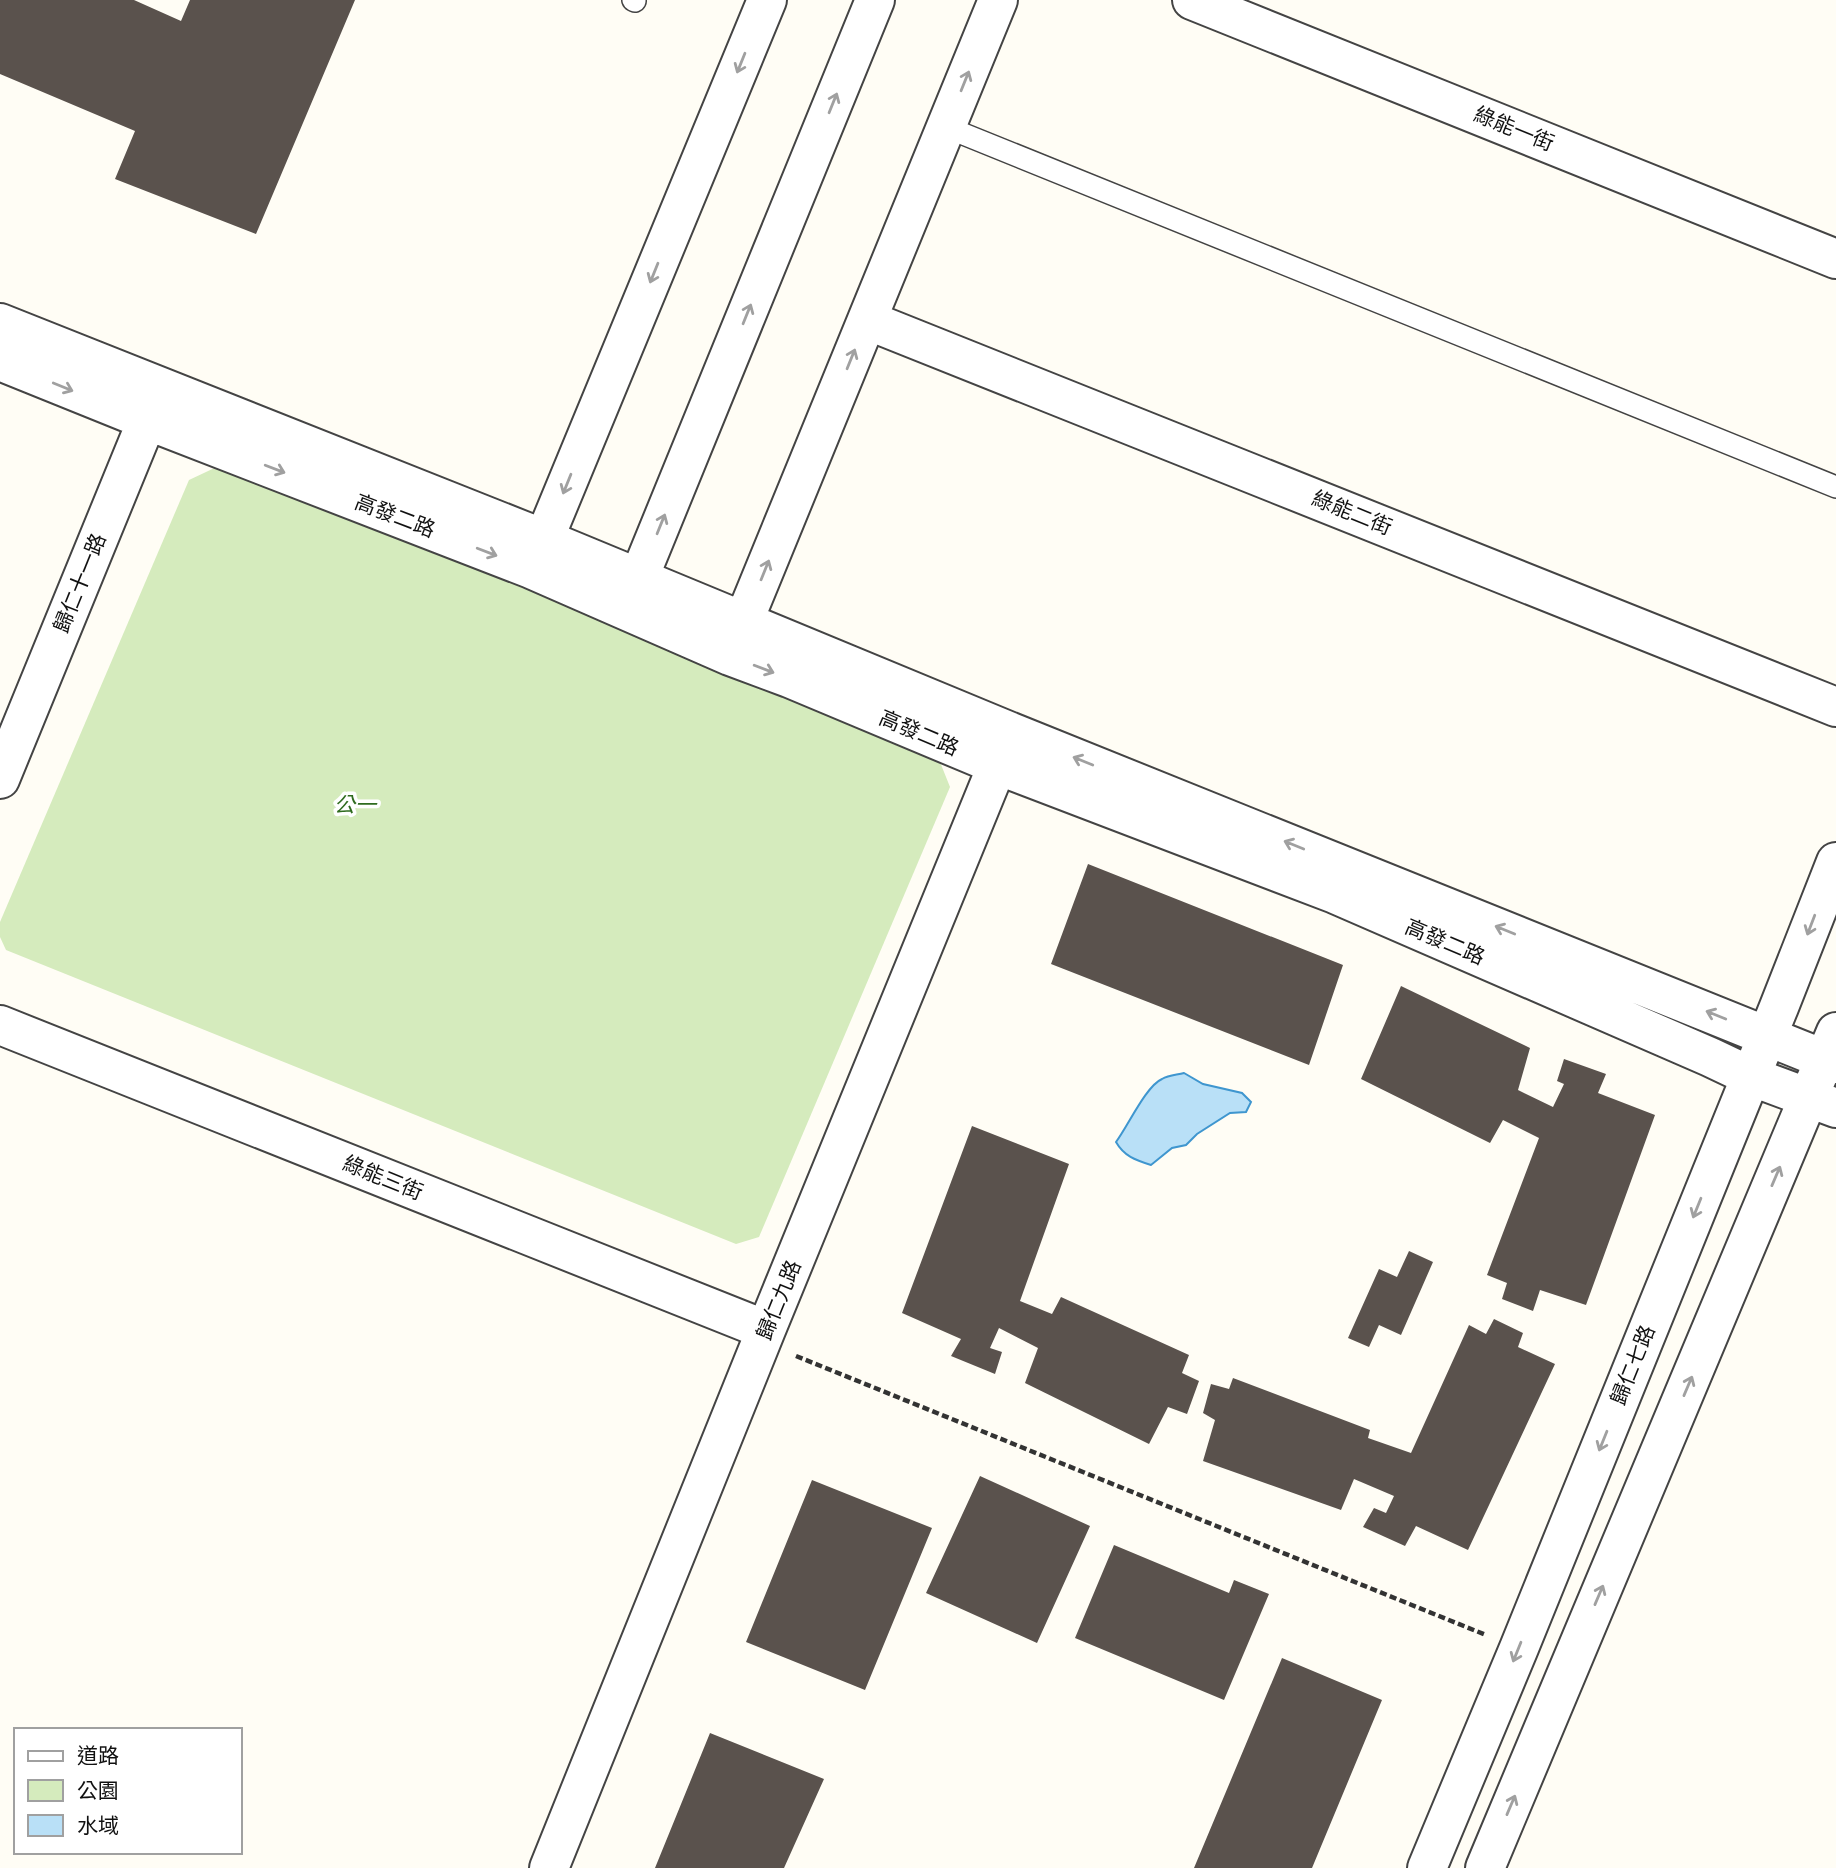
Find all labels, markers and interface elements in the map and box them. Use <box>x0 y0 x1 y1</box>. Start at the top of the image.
one-way arrow <box>733 52 746 73</box>
one-way arrow <box>959 70 972 92</box>
one-way arrow <box>827 93 840 115</box>
street label: 綠能一街 <box>1471 102 1557 156</box>
one-way arrow <box>646 262 659 284</box>
one-way arrow <box>741 304 754 325</box>
one-way arrow <box>845 349 858 371</box>
one-way arrow <box>52 381 74 394</box>
one-way arrow <box>264 464 286 477</box>
one-way arrow <box>559 472 572 494</box>
street label: 綠能二街 <box>1309 486 1395 540</box>
street label: 高發二路 <box>351 490 439 542</box>
one-way arrow <box>655 514 668 536</box>
street label: 歸仁十一路 <box>49 530 111 636</box>
one-way arrow <box>476 546 498 559</box>
one-way arrow <box>759 560 772 581</box>
one-way arrow <box>753 664 775 676</box>
street label: 高發二路 <box>876 706 962 760</box>
one-way arrow <box>1072 753 1094 766</box>
park label: 公一 <box>334 793 378 817</box>
one-way arrow <box>1283 838 1305 851</box>
one-way arrow <box>1804 914 1817 936</box>
street label: 高發二路 <box>1402 915 1488 969</box>
one-way arrow <box>1494 922 1516 935</box>
one-way arrow <box>1706 1007 1727 1020</box>
street label: 綠能三街 <box>340 1151 426 1205</box>
one-way arrow <box>1770 1166 1783 1187</box>
one-way arrow <box>1690 1196 1703 1218</box>
street label: 歸仁九路 <box>752 1257 806 1343</box>
street label: 歸仁七路 <box>1606 1322 1660 1408</box>
one-way arrow <box>1682 1375 1695 1397</box>
one-way arrow <box>1595 1430 1608 1452</box>
one-way arrow <box>1594 1585 1607 1607</box>
one-way arrow <box>1510 1641 1523 1662</box>
legend <box>14 1728 242 1854</box>
text: 道路 <box>77 1744 119 1768</box>
text: 公園 <box>77 1779 119 1803</box>
one-way arrow <box>1505 1795 1518 1816</box>
text: 水域 <box>77 1814 119 1838</box>

